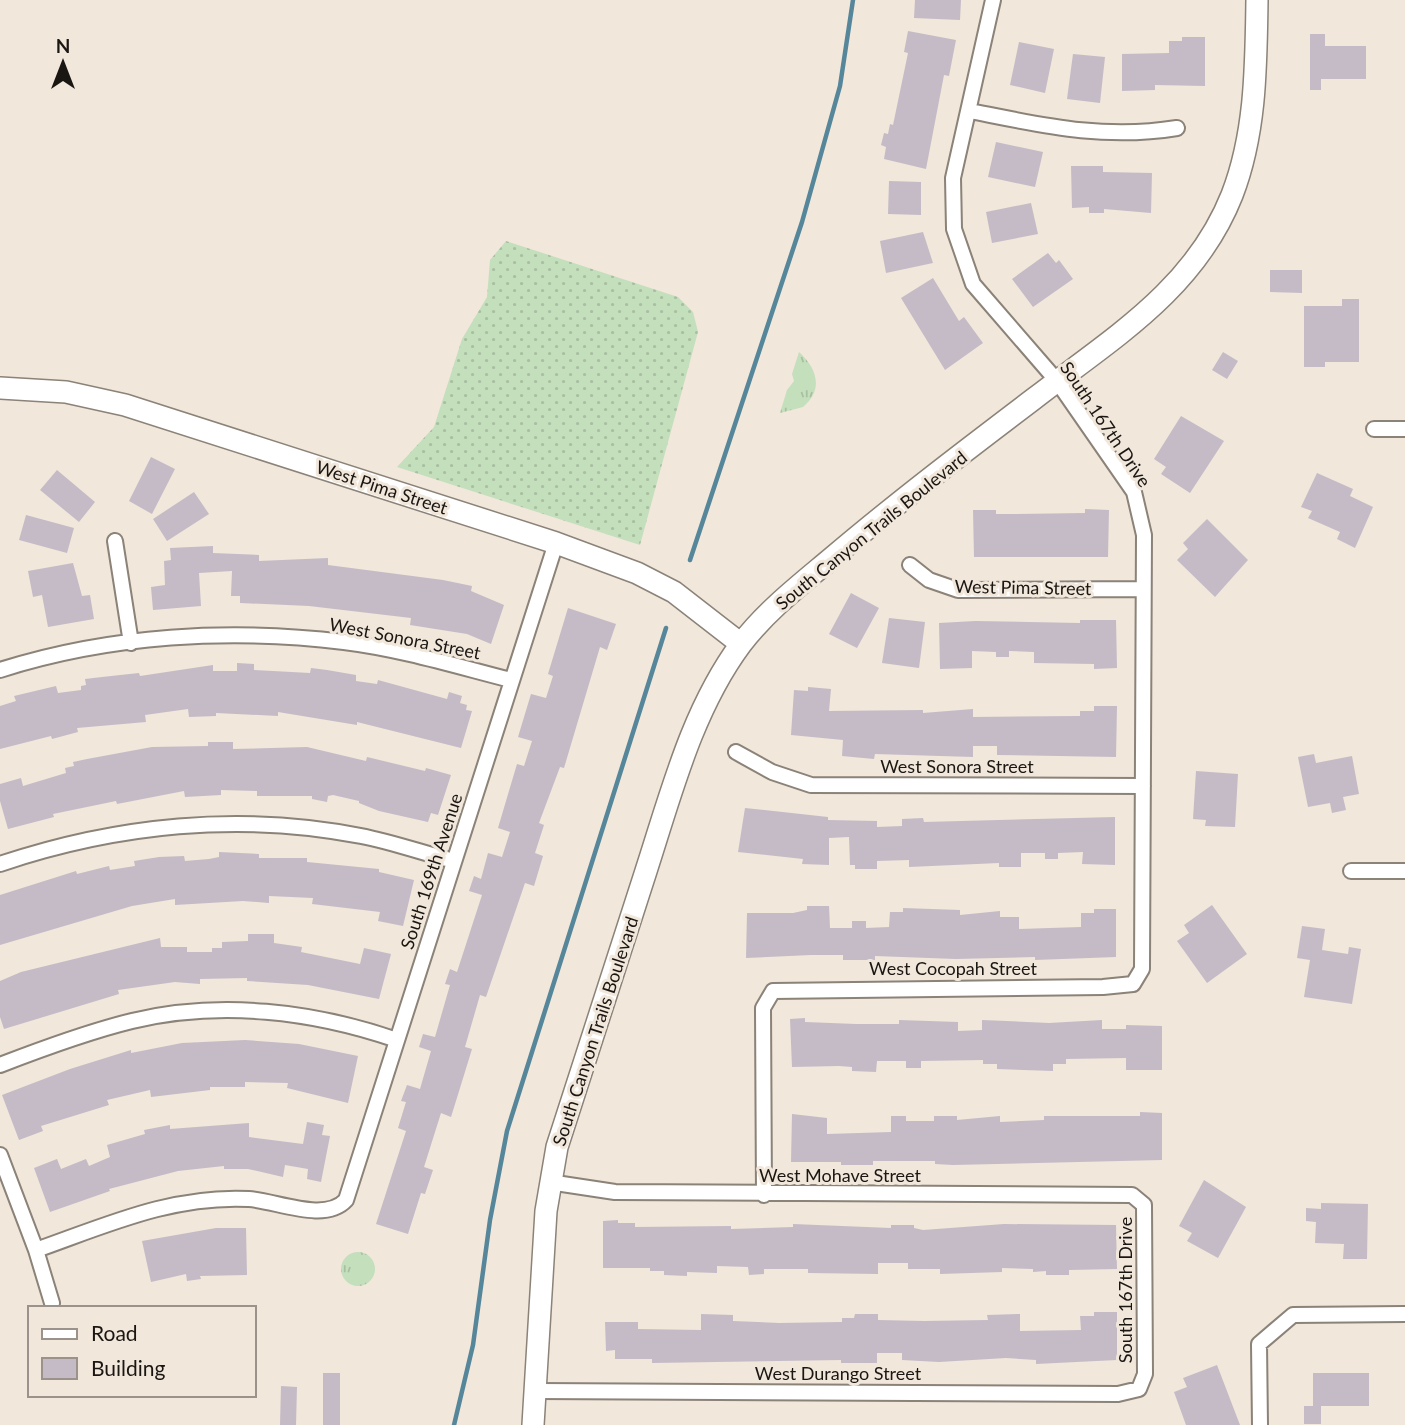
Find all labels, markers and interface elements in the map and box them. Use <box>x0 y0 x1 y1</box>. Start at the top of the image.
north arrow <box>28 28 98 98</box>
text: N <box>56 34 70 57</box>
street label: South 167th Drive <box>1056 357 1156 491</box>
street label: South Canyon Trails Boulevard <box>771 446 971 614</box>
street label: West Pima Street <box>314 455 451 519</box>
street label: West Pima Street <box>954 575 1092 599</box>
street label: West Sonora Street <box>328 613 483 664</box>
street label: West Sonora Street <box>880 755 1034 777</box>
street label: South 169th Avenue <box>395 790 467 952</box>
street label: South Canyon Trails Boulevard <box>547 914 643 1148</box>
street label: West Cocopah Street <box>869 957 1037 979</box>
street label: West Mohave Street <box>759 1164 922 1186</box>
street label: South 167th Drive <box>1114 1217 1136 1363</box>
legend <box>28 1306 256 1397</box>
text: Road <box>91 1320 138 1345</box>
text: Building <box>91 1355 166 1380</box>
street label: West Durango Street <box>755 1362 922 1384</box>

